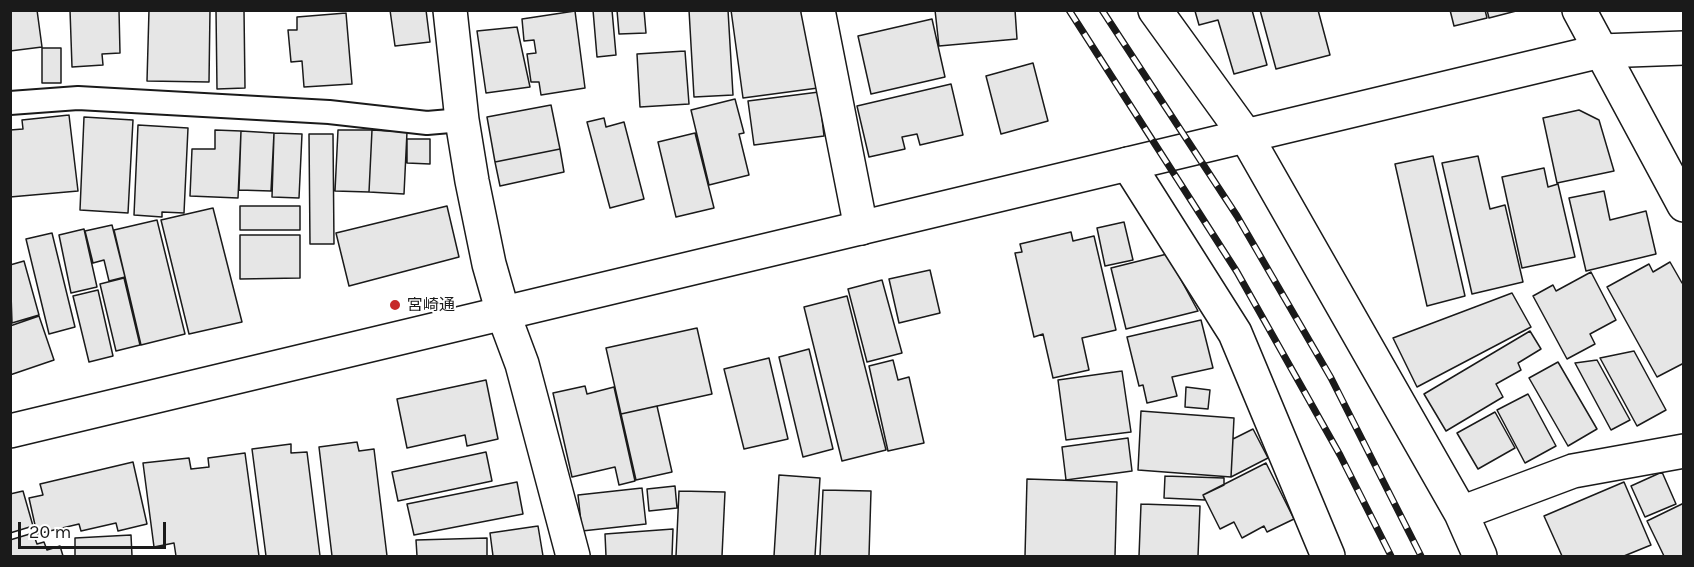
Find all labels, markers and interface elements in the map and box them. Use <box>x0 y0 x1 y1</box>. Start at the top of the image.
place label: 宮崎通 <box>407 295 455 315</box>
marker: 宮崎通 <box>388 298 402 312</box>
scale bar <box>21 510 170 548</box>
text: 20 m <box>29 521 71 543</box>

